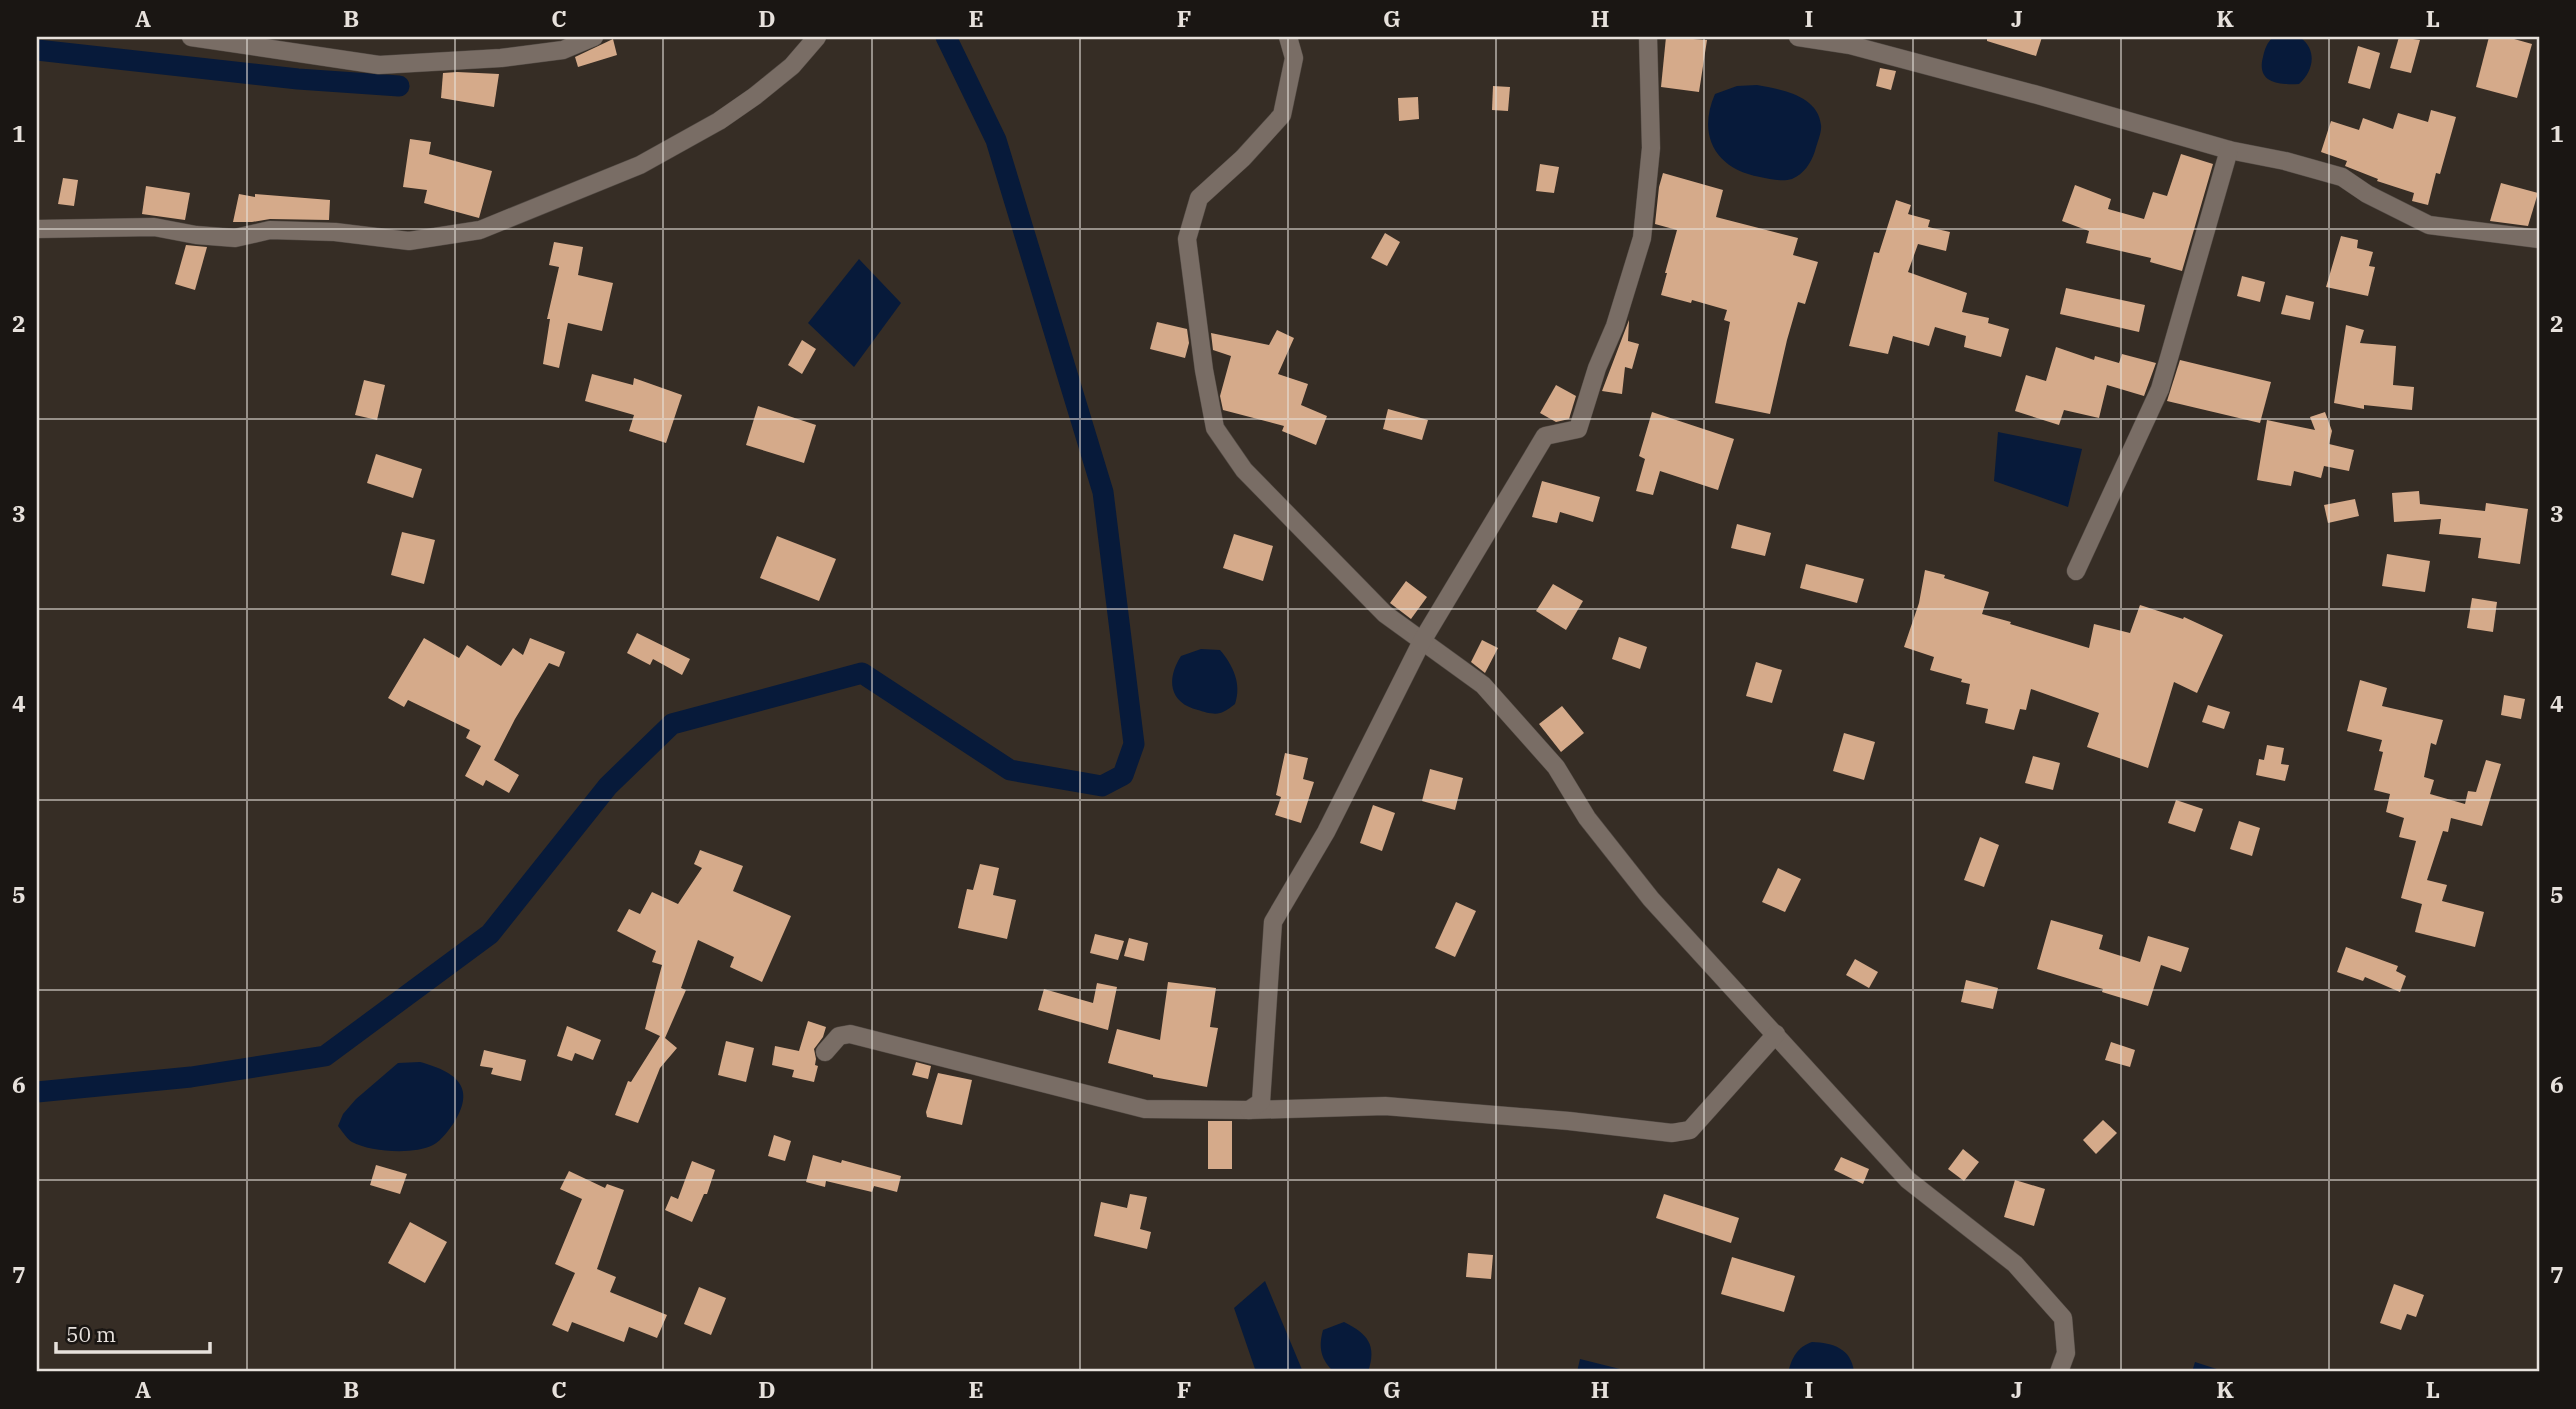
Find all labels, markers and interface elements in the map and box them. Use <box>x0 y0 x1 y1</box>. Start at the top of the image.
text: A <box>135 3 151 33</box>
text: B <box>343 3 359 33</box>
text: C <box>551 3 567 33</box>
text: D <box>758 3 776 33</box>
text: E <box>968 3 984 33</box>
text: F <box>1177 3 1191 33</box>
text: G <box>1383 3 1401 33</box>
text: H <box>1591 3 1609 33</box>
text: I <box>1805 3 1813 33</box>
text: J <box>2011 3 2023 33</box>
text: K <box>2216 3 2234 33</box>
text: L <box>2426 3 2440 33</box>
text: 1 <box>12 118 26 148</box>
text: 1 <box>2550 118 2564 148</box>
text: 2 <box>12 308 26 338</box>
text: 2 <box>2550 308 2564 338</box>
text: 3 <box>12 498 26 528</box>
text: 3 <box>2550 498 2564 528</box>
text: 4 <box>12 688 26 718</box>
text: 4 <box>2550 688 2564 718</box>
text: 5 <box>12 879 26 909</box>
text: 5 <box>2550 879 2564 909</box>
text: 6 <box>12 1069 26 1099</box>
text: 6 <box>2550 1069 2564 1099</box>
text: 7 <box>12 1259 26 1289</box>
text: 7 <box>2550 1259 2564 1289</box>
scale bar <box>56 1311 210 1355</box>
text: 50 m <box>66 1320 116 1348</box>
text: A <box>135 1374 151 1404</box>
text: B <box>343 1374 359 1404</box>
text: C <box>551 1374 567 1404</box>
text: D <box>758 1374 776 1404</box>
text: E <box>968 1374 984 1404</box>
text: F <box>1177 1374 1191 1404</box>
text: G <box>1383 1374 1401 1404</box>
text: H <box>1591 1374 1609 1404</box>
text: I <box>1805 1374 1813 1404</box>
text: J <box>2011 1374 2023 1404</box>
text: K <box>2216 1374 2234 1404</box>
text: L <box>2426 1374 2440 1404</box>

